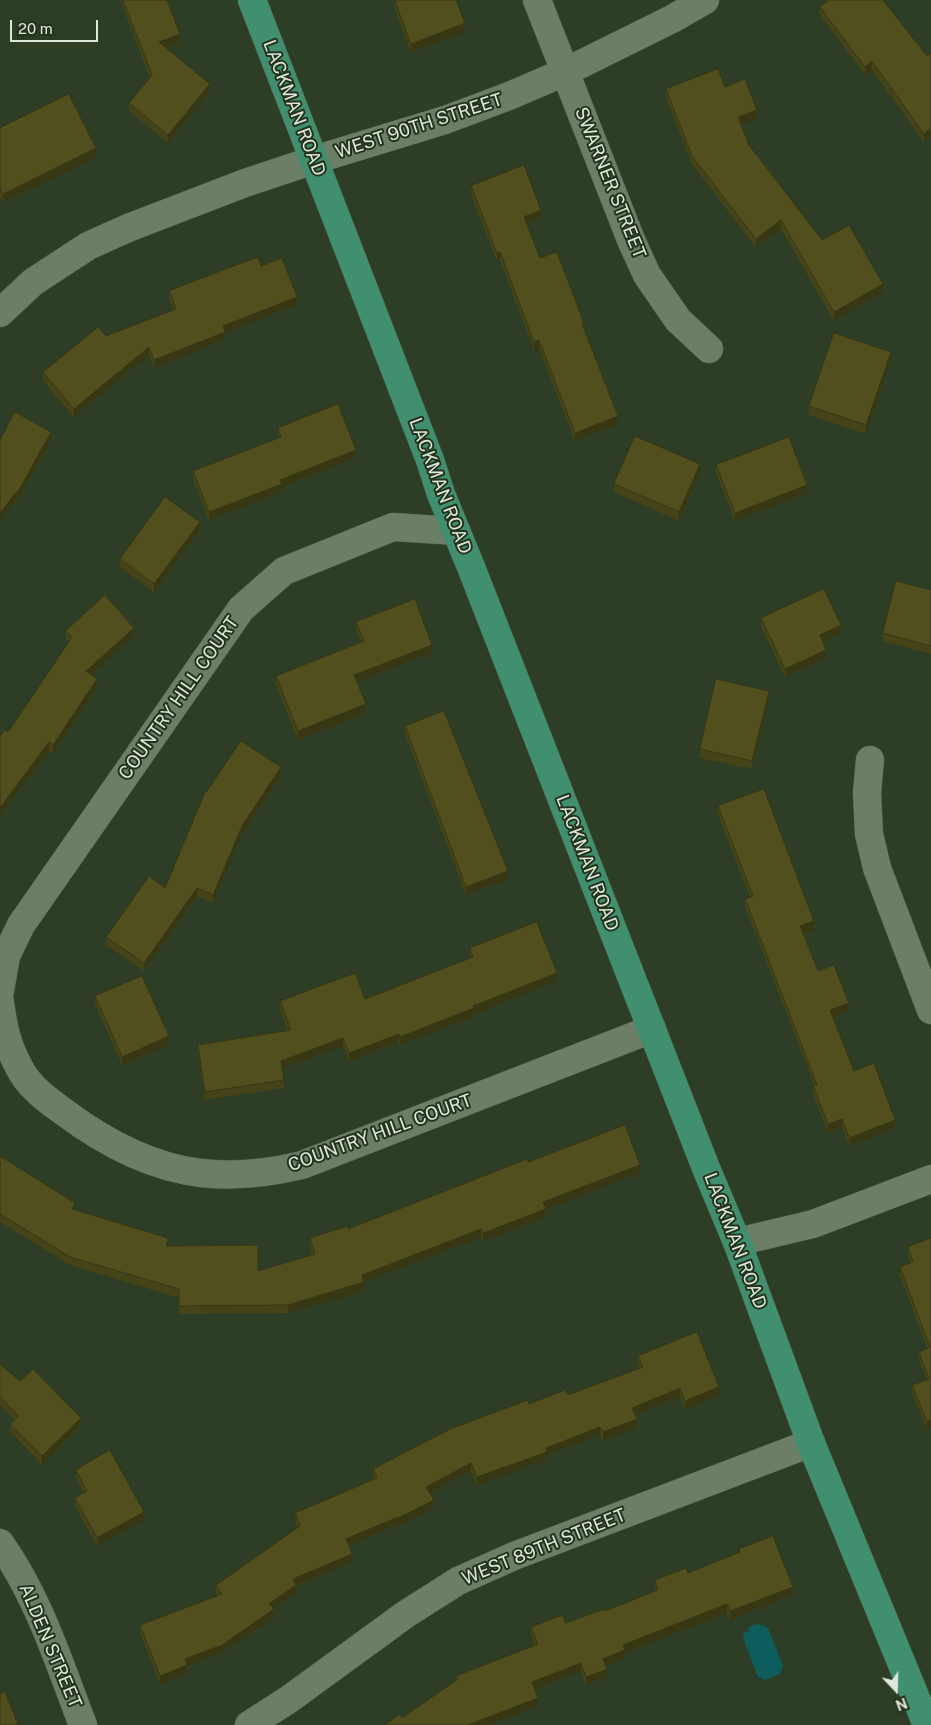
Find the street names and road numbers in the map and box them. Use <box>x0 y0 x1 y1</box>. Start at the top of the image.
street label: LACKMAN ROAD <box>258 37 330 179</box>
street label: WEST 90TH STREET <box>333 89 505 163</box>
street label: SWARNER STREET <box>570 104 650 262</box>
street label: LACKMAN ROAD <box>404 415 476 557</box>
street label: COUNTRY HILL COURT <box>114 612 244 784</box>
street label: LACKMAN ROAD <box>551 792 623 934</box>
street label: COUNTRY HILL COURT <box>285 1090 475 1176</box>
street label: LACKMAN ROAD <box>699 1170 771 1312</box>
street label: WEST 89TH STREET <box>459 1504 629 1590</box>
street label: ALDEN STREET <box>14 1581 86 1711</box>

